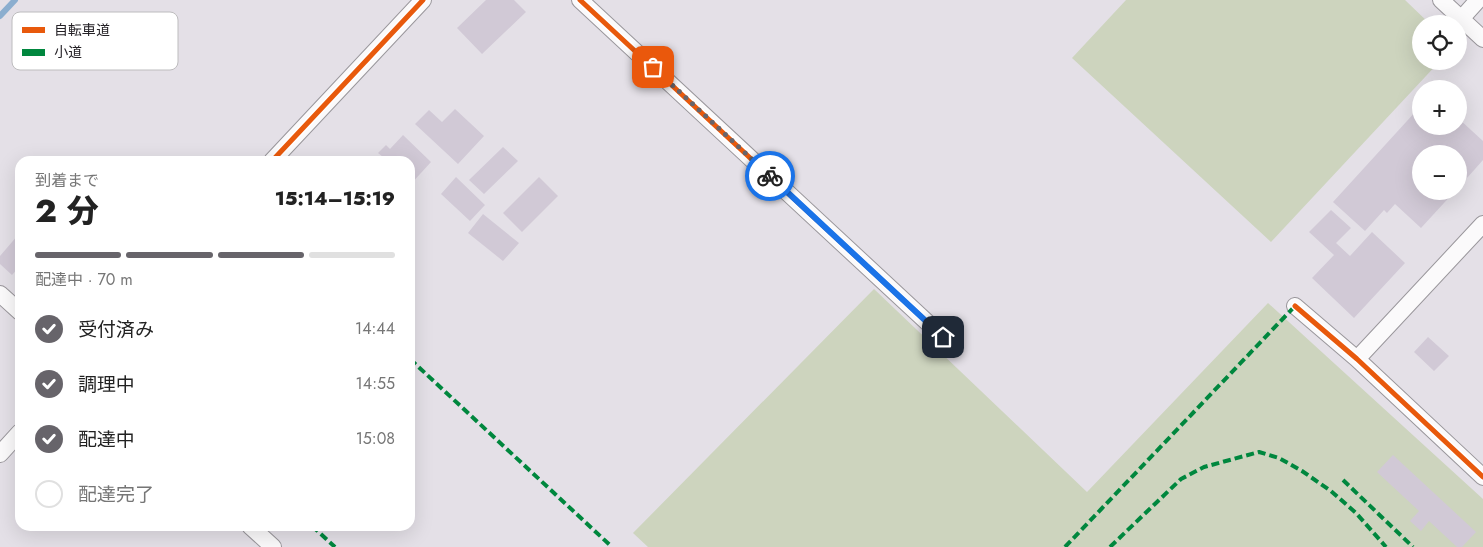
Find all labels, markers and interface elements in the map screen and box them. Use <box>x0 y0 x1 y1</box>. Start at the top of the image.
legend <box>12 12 178 70</box>
map controls <box>1412 15 1467 200</box>
button: locate <box>1412 15 1467 70</box>
text: 自転車道 <box>54 20 110 40</box>
text: 小道 <box>54 42 82 62</box>
pin <box>632 46 674 88</box>
icon: bag <box>639 53 667 81</box>
button: + <box>1412 80 1467 135</box>
button: − <box>1412 145 1467 200</box>
courier <box>745 151 795 201</box>
icon: bike <box>756 162 784 190</box>
text: 到着まで <box>35 169 99 192</box>
text: 15:14–15:19 <box>275 185 395 212</box>
text: 2 分 <box>35 188 98 234</box>
text: 配達中 · 70 m <box>35 268 133 291</box>
icon: check <box>35 315 63 343</box>
text: 受付済み <box>78 316 154 343</box>
pin <box>922 316 964 358</box>
text: 14:44 <box>355 317 395 340</box>
icon: home <box>929 323 957 351</box>
icon: check <box>35 370 63 398</box>
text: 調理中 <box>78 371 135 398</box>
text: 14:55 <box>356 372 395 395</box>
icon: check <box>35 425 63 453</box>
text: 配達中 <box>78 426 135 453</box>
text: 15:08 <box>356 427 395 450</box>
text: 配達完了 <box>78 481 154 508</box>

